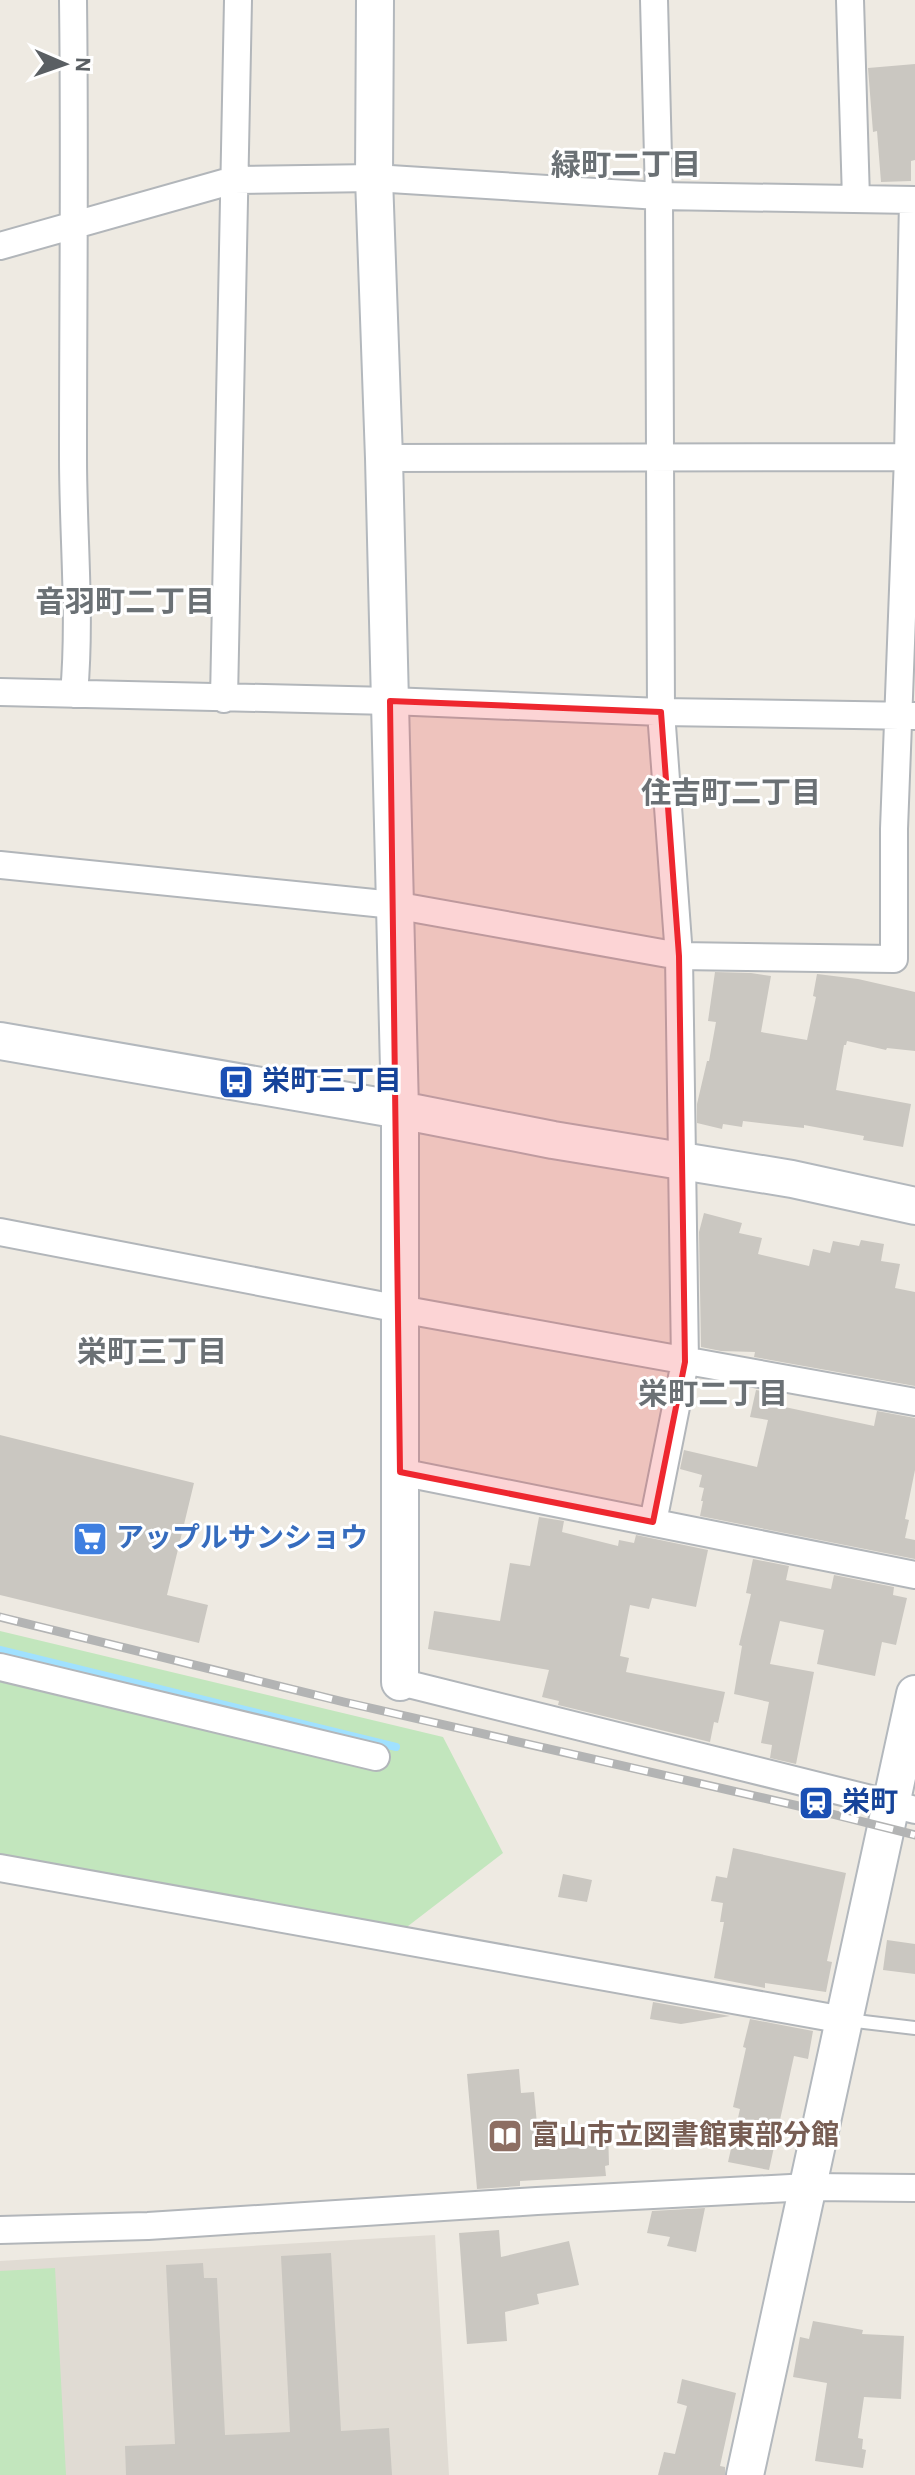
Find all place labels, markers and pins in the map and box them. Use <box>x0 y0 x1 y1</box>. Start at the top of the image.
bus stop icon: 栄町三丁目 <box>217 1063 255 1101</box>
place label: 栄町三丁目 <box>262 1066 402 1096</box>
supermarket icon: アップルサンショウ <box>71 1520 109 1558</box>
place label: アップルサンショウ <box>116 1523 368 1553</box>
station icon: 栄町 <box>797 1784 835 1822</box>
place label: 栄町 <box>842 1787 898 1817</box>
library icon: 富山市立図書館東部分館 <box>486 2117 524 2155</box>
place label: 富山市立図書館東部分館 <box>531 2120 839 2150</box>

